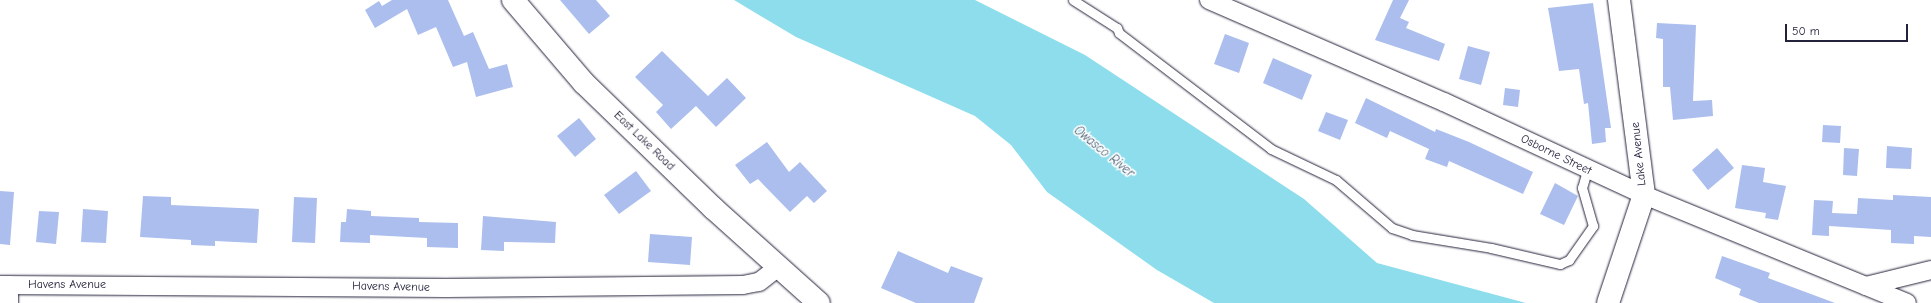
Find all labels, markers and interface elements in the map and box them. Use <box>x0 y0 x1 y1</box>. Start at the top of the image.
scale bar <box>1787 16 1910 42</box>
text: 50 m <box>1792 24 1820 38</box>
street label: East Lake Road <box>610 108 678 174</box>
street label: Lake Avenue <box>1628 121 1650 187</box>
water label: Owasco River <box>1071 123 1137 181</box>
street label: Osborne Street <box>1518 132 1594 178</box>
street label: Havens Avenue <box>28 278 106 292</box>
street label: Havens Avenue <box>352 279 430 295</box>

